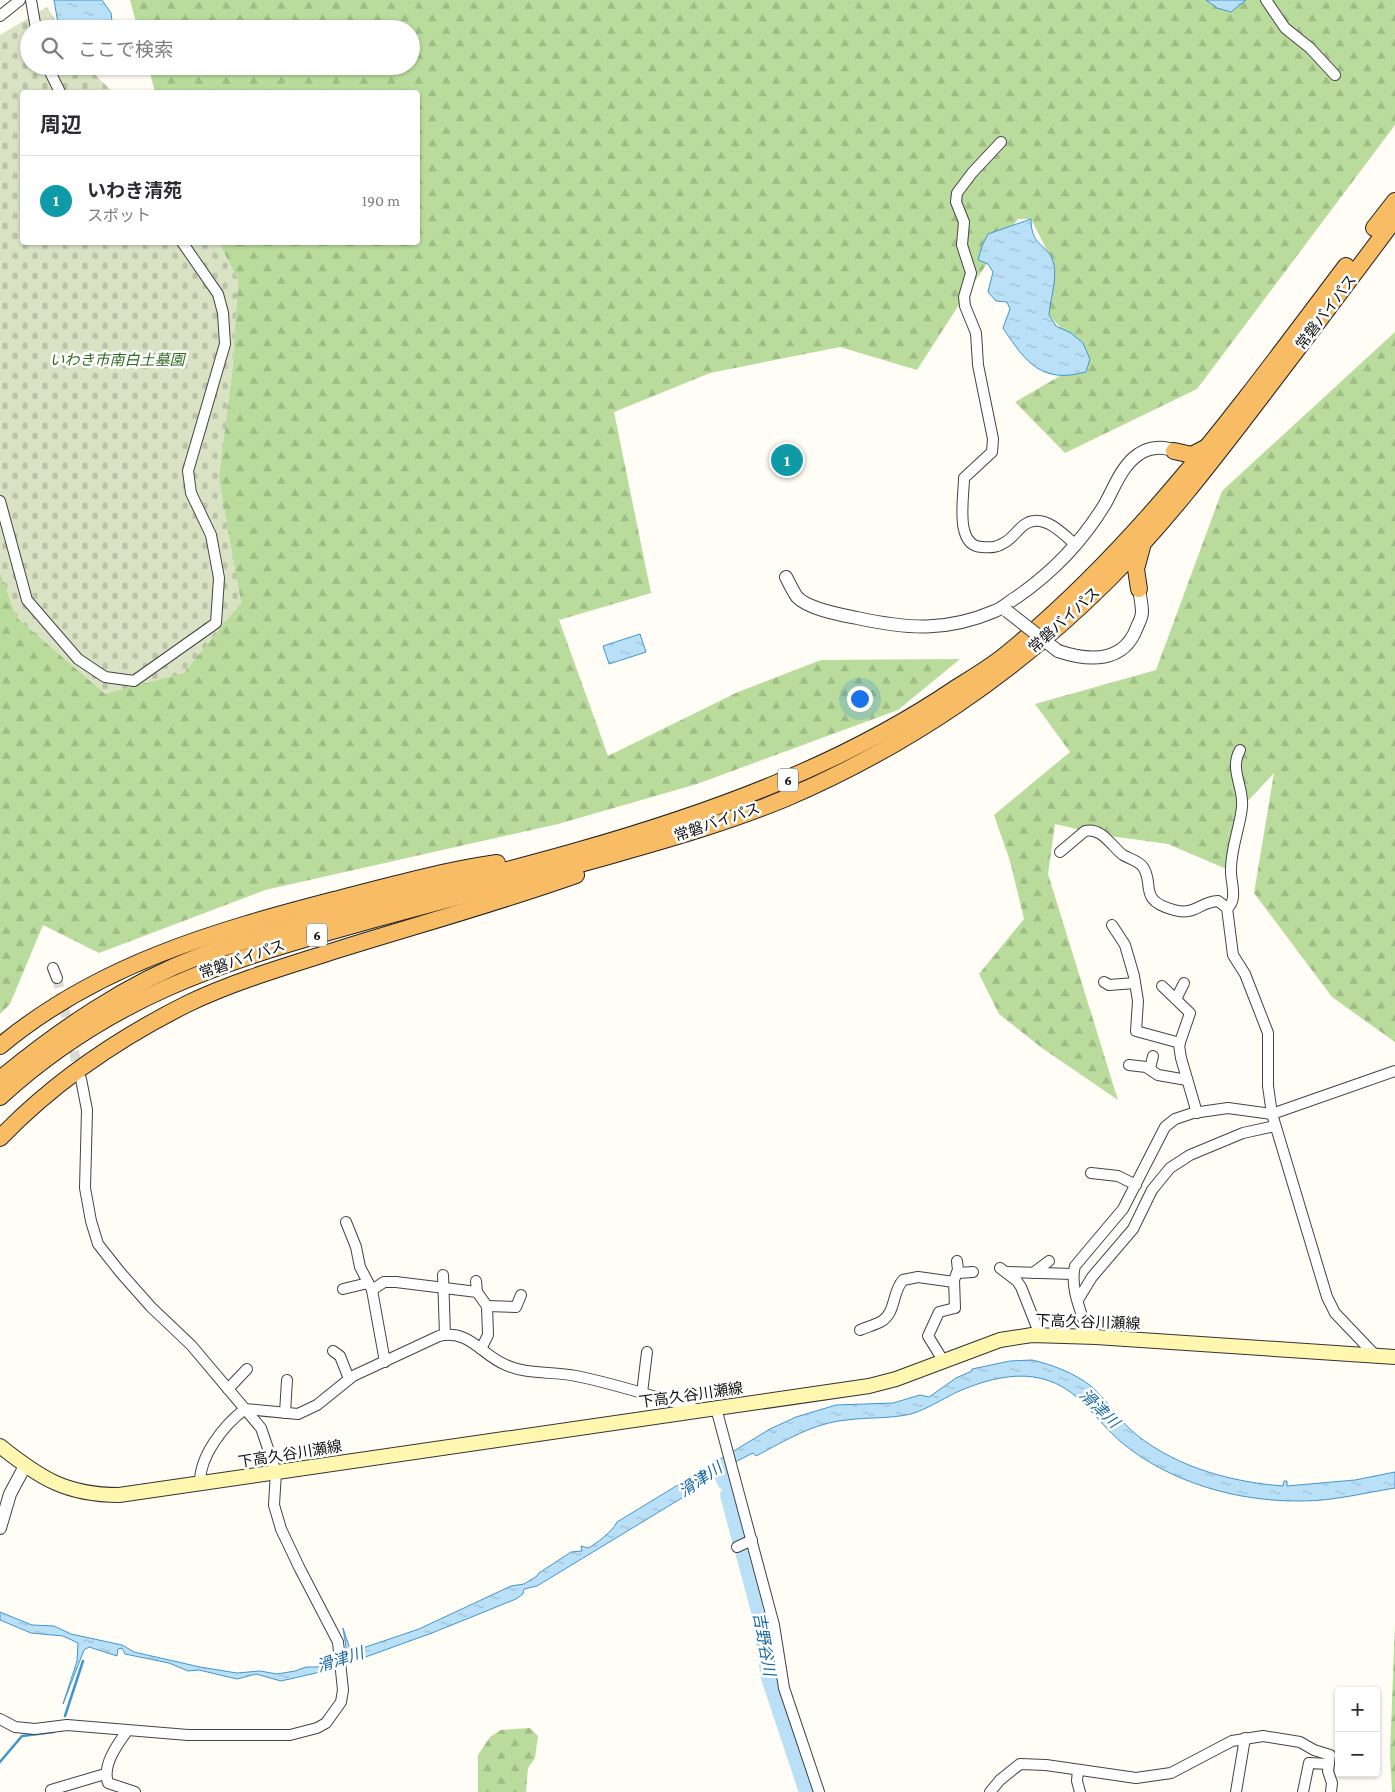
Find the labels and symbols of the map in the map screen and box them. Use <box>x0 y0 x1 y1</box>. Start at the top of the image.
street label: 常磐バイパス <box>1293 271 1359 353</box>
park label: いわき市南白土墓園 <box>49 352 186 368</box>
pin: 1 <box>771 441 803 479</box>
street label: 常磐バイパス <box>1025 584 1103 656</box>
your location <box>847 686 873 712</box>
road number: 6 <box>778 768 798 792</box>
street label: 常磐バイパス <box>672 800 762 844</box>
road number: 6 <box>307 924 327 946</box>
street label: 常磐バイパス <box>197 937 287 981</box>
street label: 下高久谷川瀬線 <box>1035 1312 1141 1332</box>
street label: 下高久谷川瀬線 <box>638 1380 744 1410</box>
water label: 滑津川 <box>1076 1386 1124 1433</box>
street label: 下高久谷川瀬線 <box>237 1438 343 1470</box>
water label: 滑津川 <box>676 1458 727 1500</box>
water label: 吉野谷川 <box>751 1611 779 1679</box>
water label: 滑津川 <box>315 1643 368 1675</box>

